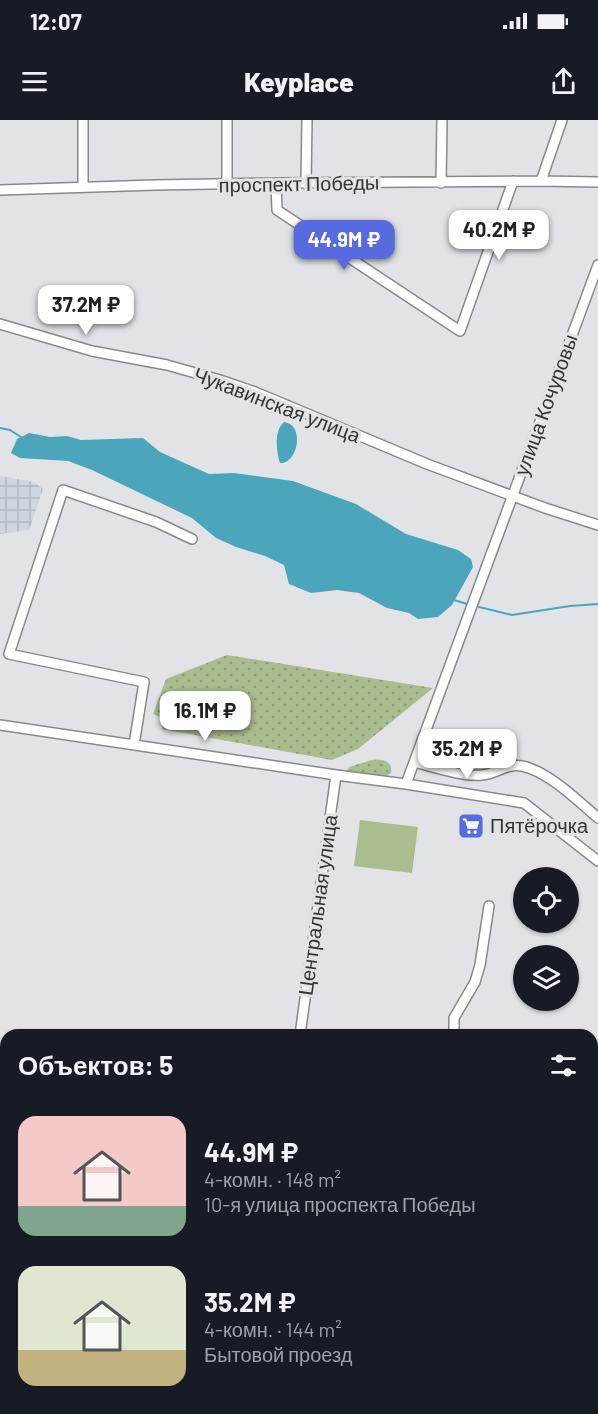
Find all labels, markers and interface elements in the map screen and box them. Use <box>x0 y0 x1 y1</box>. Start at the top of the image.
text: 12:07 <box>30 8 82 34</box>
icon: menu <box>18 65 51 98</box>
text: Keyplace <box>244 65 354 97</box>
icon: share <box>547 65 580 98</box>
street label: проспект Победы <box>218 170 379 196</box>
pin: 40.2M ₽ <box>444 210 554 261</box>
text: 40.2M ₽ <box>463 217 535 241</box>
pin: 44.9M ₽ <box>289 220 399 271</box>
text: 44.9M ₽ <box>308 227 380 251</box>
pin: 37.2M ₽ <box>31 285 141 336</box>
text: 37.2M ₽ <box>52 292 120 316</box>
street label: улица Кочуровы <box>508 331 582 479</box>
street label: Чукавинская улица <box>191 361 365 447</box>
pin: 16.1M ₽ <box>150 691 260 742</box>
text: 16.1M ₽ <box>174 698 236 722</box>
pin: 35.2M ₽ <box>412 729 522 780</box>
text: 35.2M ₽ <box>432 736 502 760</box>
supermarket icon: Пятёрочка <box>456 811 486 841</box>
street label: Центральная улица <box>292 812 342 997</box>
place label: Пятёрочка <box>490 813 589 837</box>
map controls <box>513 867 579 1011</box>
button: locate <box>513 867 579 933</box>
button: layers <box>513 945 579 1011</box>
text: Объектов: 5 <box>18 1049 173 1080</box>
icon: filters <box>547 1049 580 1082</box>
text: 44.9M ₽ <box>204 1136 298 1167</box>
icon: home <box>66 1140 138 1212</box>
text: 4-комн. · 148 m² <box>204 1167 341 1191</box>
text: 10-я улица проспекта Победы <box>204 1192 476 1216</box>
text: 35.2M ₽ <box>204 1286 296 1317</box>
icon: home <box>66 1290 138 1362</box>
text: 4-комн. · 144 m² <box>204 1317 342 1341</box>
text: Бытовой проезд <box>204 1342 352 1366</box>

